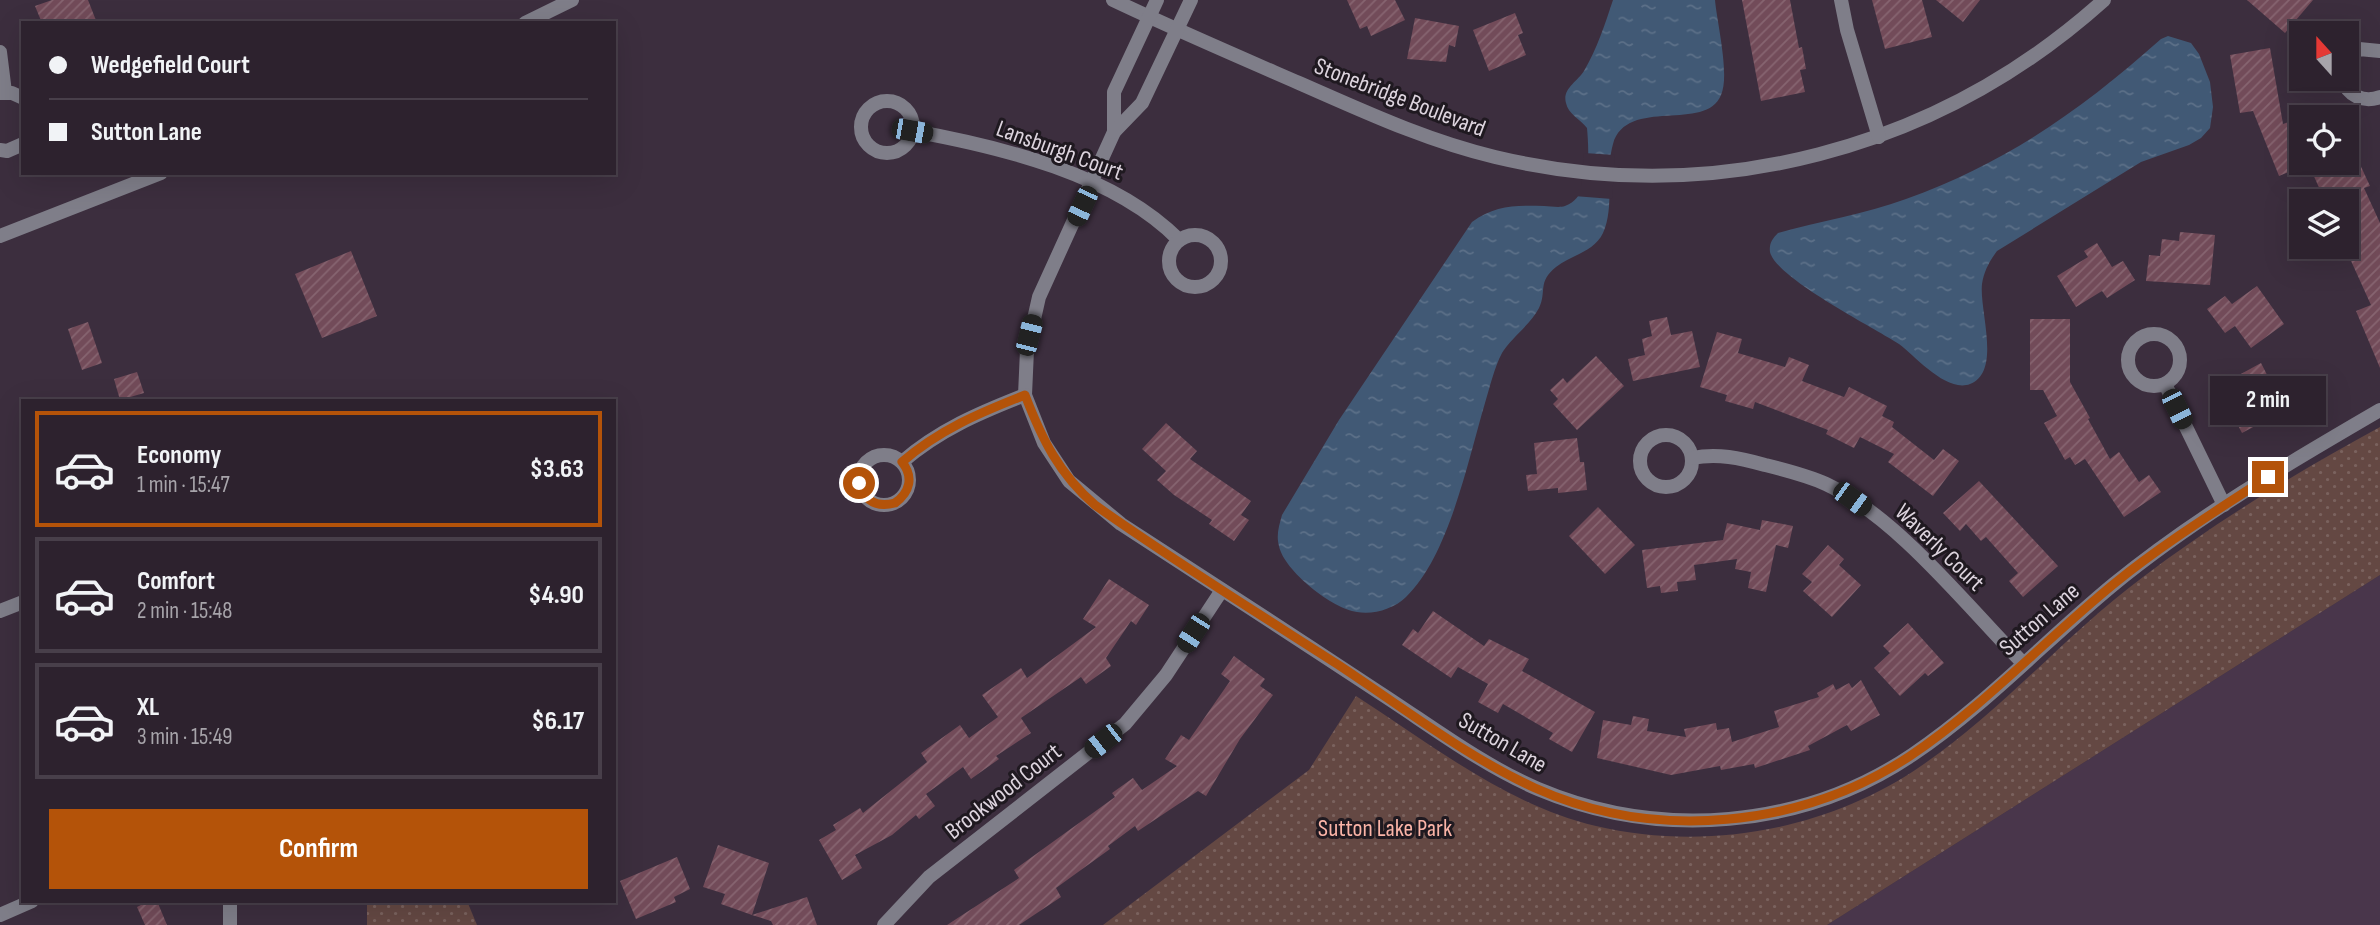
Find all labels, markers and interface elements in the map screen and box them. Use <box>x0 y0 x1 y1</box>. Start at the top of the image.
north arrow <box>2289 21 2359 91</box>
map controls <box>2289 21 2359 259</box>
text: Wedgefield Court <box>91 50 250 81</box>
street label: Stonebridge Boulevard <box>1310 52 1489 143</box>
button: locate <box>2289 105 2359 175</box>
street label: Lansburgh Court <box>992 114 1127 187</box>
text: Sutton Lane <box>91 117 202 148</box>
car <box>890 117 935 145</box>
car <box>1064 183 1101 229</box>
button: layers <box>2289 189 2359 259</box>
car <box>1014 312 1045 358</box>
callout: 2 min <box>2210 376 2326 424</box>
car <box>2159 386 2196 432</box>
text: 2 min <box>2246 386 2290 414</box>
icon: car <box>53 438 116 501</box>
text: Economy <box>137 440 221 471</box>
text: $3.63 <box>530 454 584 485</box>
route end <box>2252 461 2284 493</box>
route start <box>843 467 875 499</box>
text: 1 min · 15:47 <box>137 471 230 499</box>
car <box>1829 478 1876 520</box>
street label: Waverly Court <box>1889 498 1990 597</box>
icon: car <box>53 564 116 627</box>
text: Comfort <box>137 566 215 597</box>
street label: Sutton Lane <box>1993 577 2085 662</box>
text: $4.90 <box>528 580 584 611</box>
text: 2 min · 15:48 <box>137 597 232 625</box>
car <box>1173 610 1214 656</box>
icon: car <box>53 690 116 753</box>
text: XL <box>137 692 159 723</box>
text: $6.17 <box>531 706 584 737</box>
street label: Sutton Lane <box>1454 706 1552 779</box>
car <box>1080 720 1127 762</box>
text: 3 min · 15:49 <box>137 723 233 751</box>
street label: Brookwood Court <box>939 737 1067 846</box>
button: Confirm <box>49 809 588 889</box>
park label: Sutton Lake Park <box>1318 814 1452 843</box>

